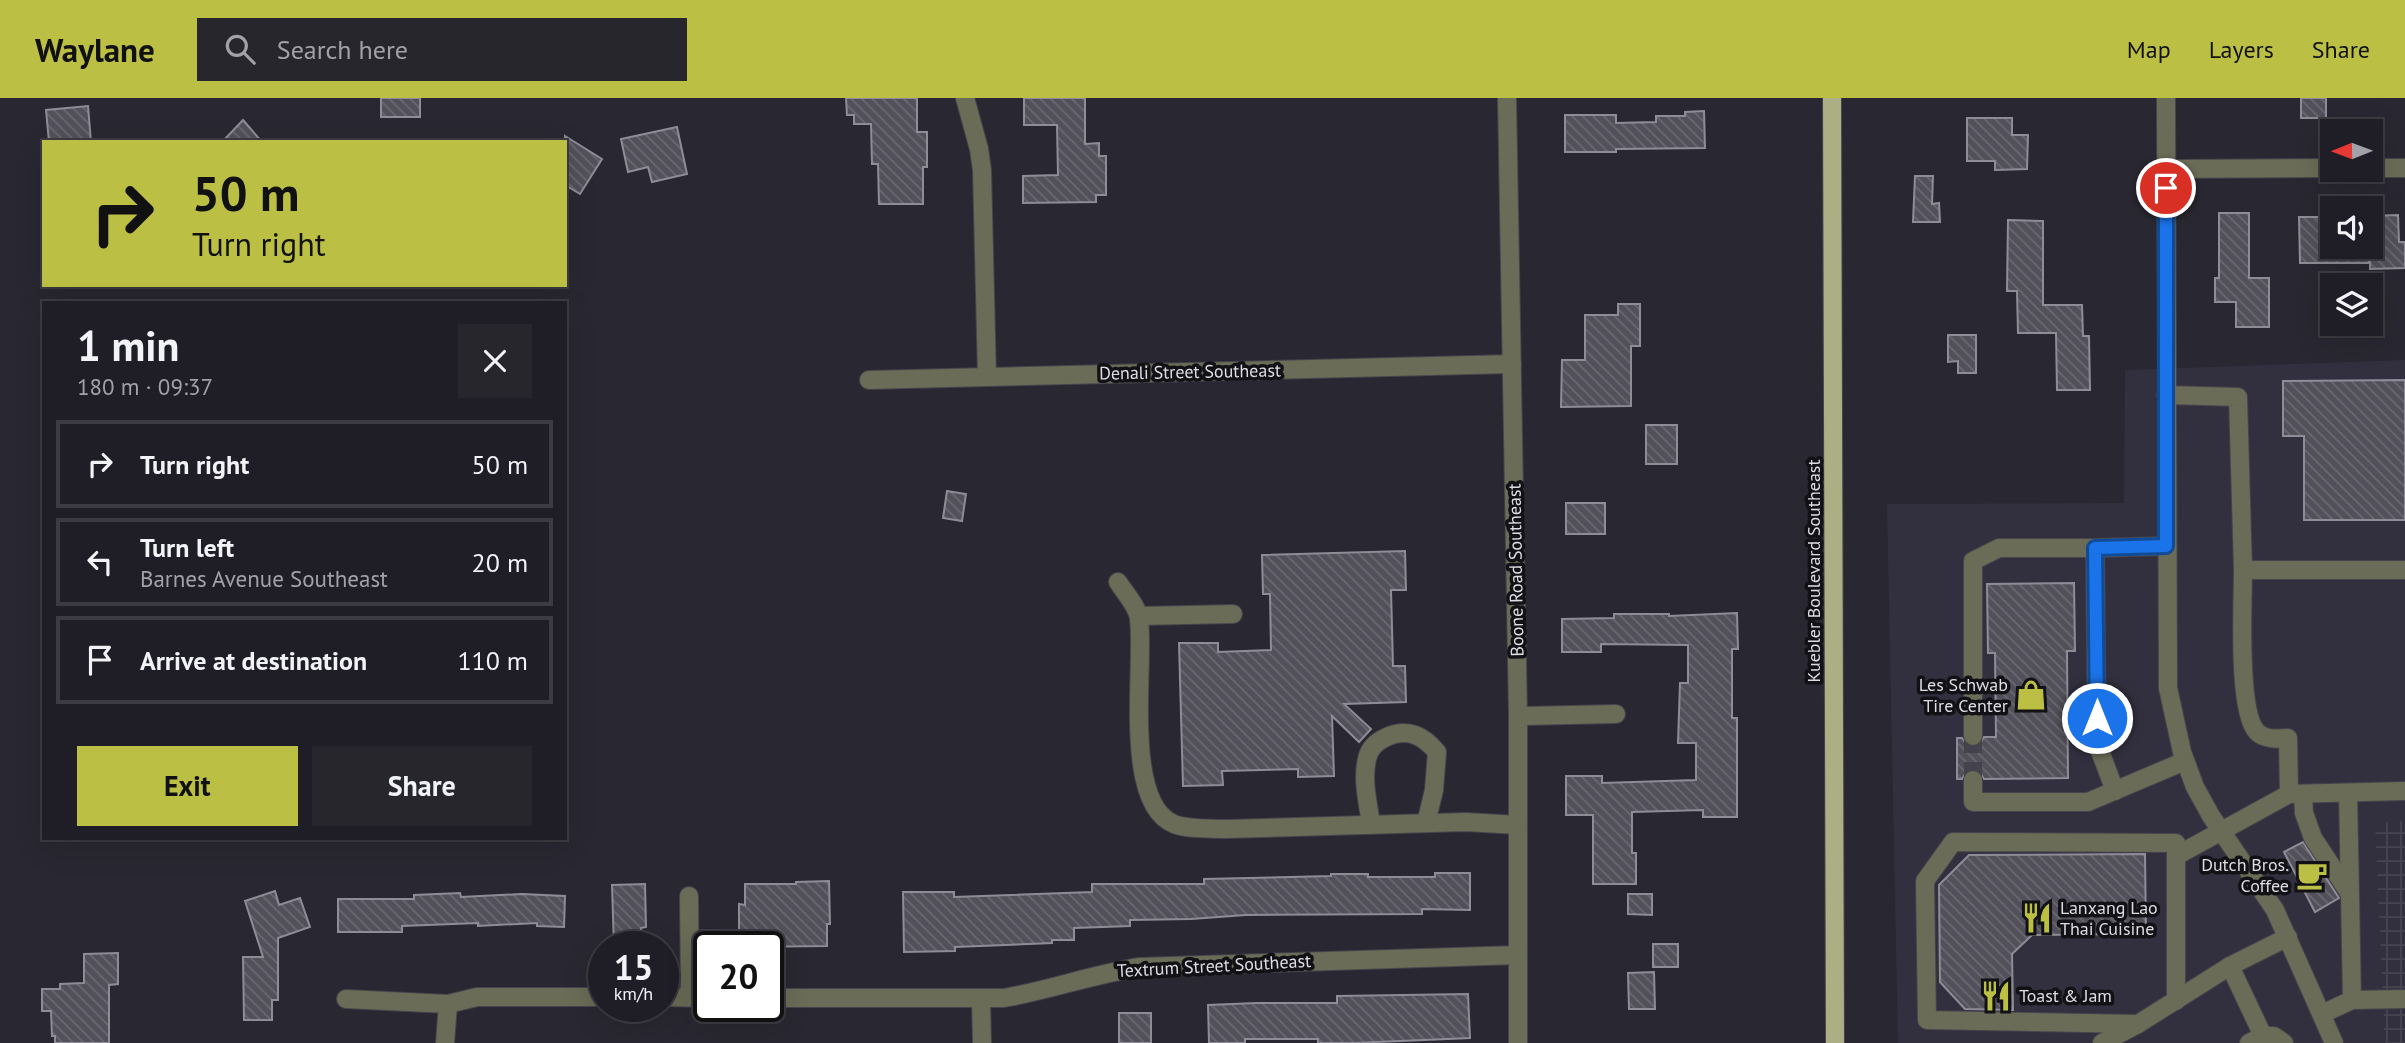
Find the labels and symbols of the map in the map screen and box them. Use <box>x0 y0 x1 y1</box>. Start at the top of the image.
north arrow <box>2320 119 2384 182</box>
pin <box>2136 158 2196 218</box>
street label: Denali Street Southeast <box>1099 358 1281 385</box>
street label: Kuebler Boulevard Southeast <box>1802 459 1825 683</box>
street label: Boone Road Southeast <box>1502 483 1529 657</box>
place label: Les Schwab Tire Center <box>1919 673 2008 717</box>
shop icon: Les Schwab Tire Center <box>2014 678 2048 712</box>
position arrow <box>2060 681 2134 755</box>
place label: Dutch Bros. Coffee <box>2201 853 2289 897</box>
cafe icon: Dutch Bros. Coffee <box>2295 858 2329 892</box>
place label: Lanxang Lao Thai Cuisine <box>2060 896 2158 940</box>
restaurant icon: Lanxang Lao Thai Cuisine <box>2020 901 2054 935</box>
speed limit sign: 20 <box>693 931 784 1022</box>
street label: Textrum Street Southeast <box>1116 949 1312 982</box>
restaurant icon: Toast & Jam <box>1979 979 2013 1013</box>
place label: Toast & Jam <box>2019 984 2112 1007</box>

